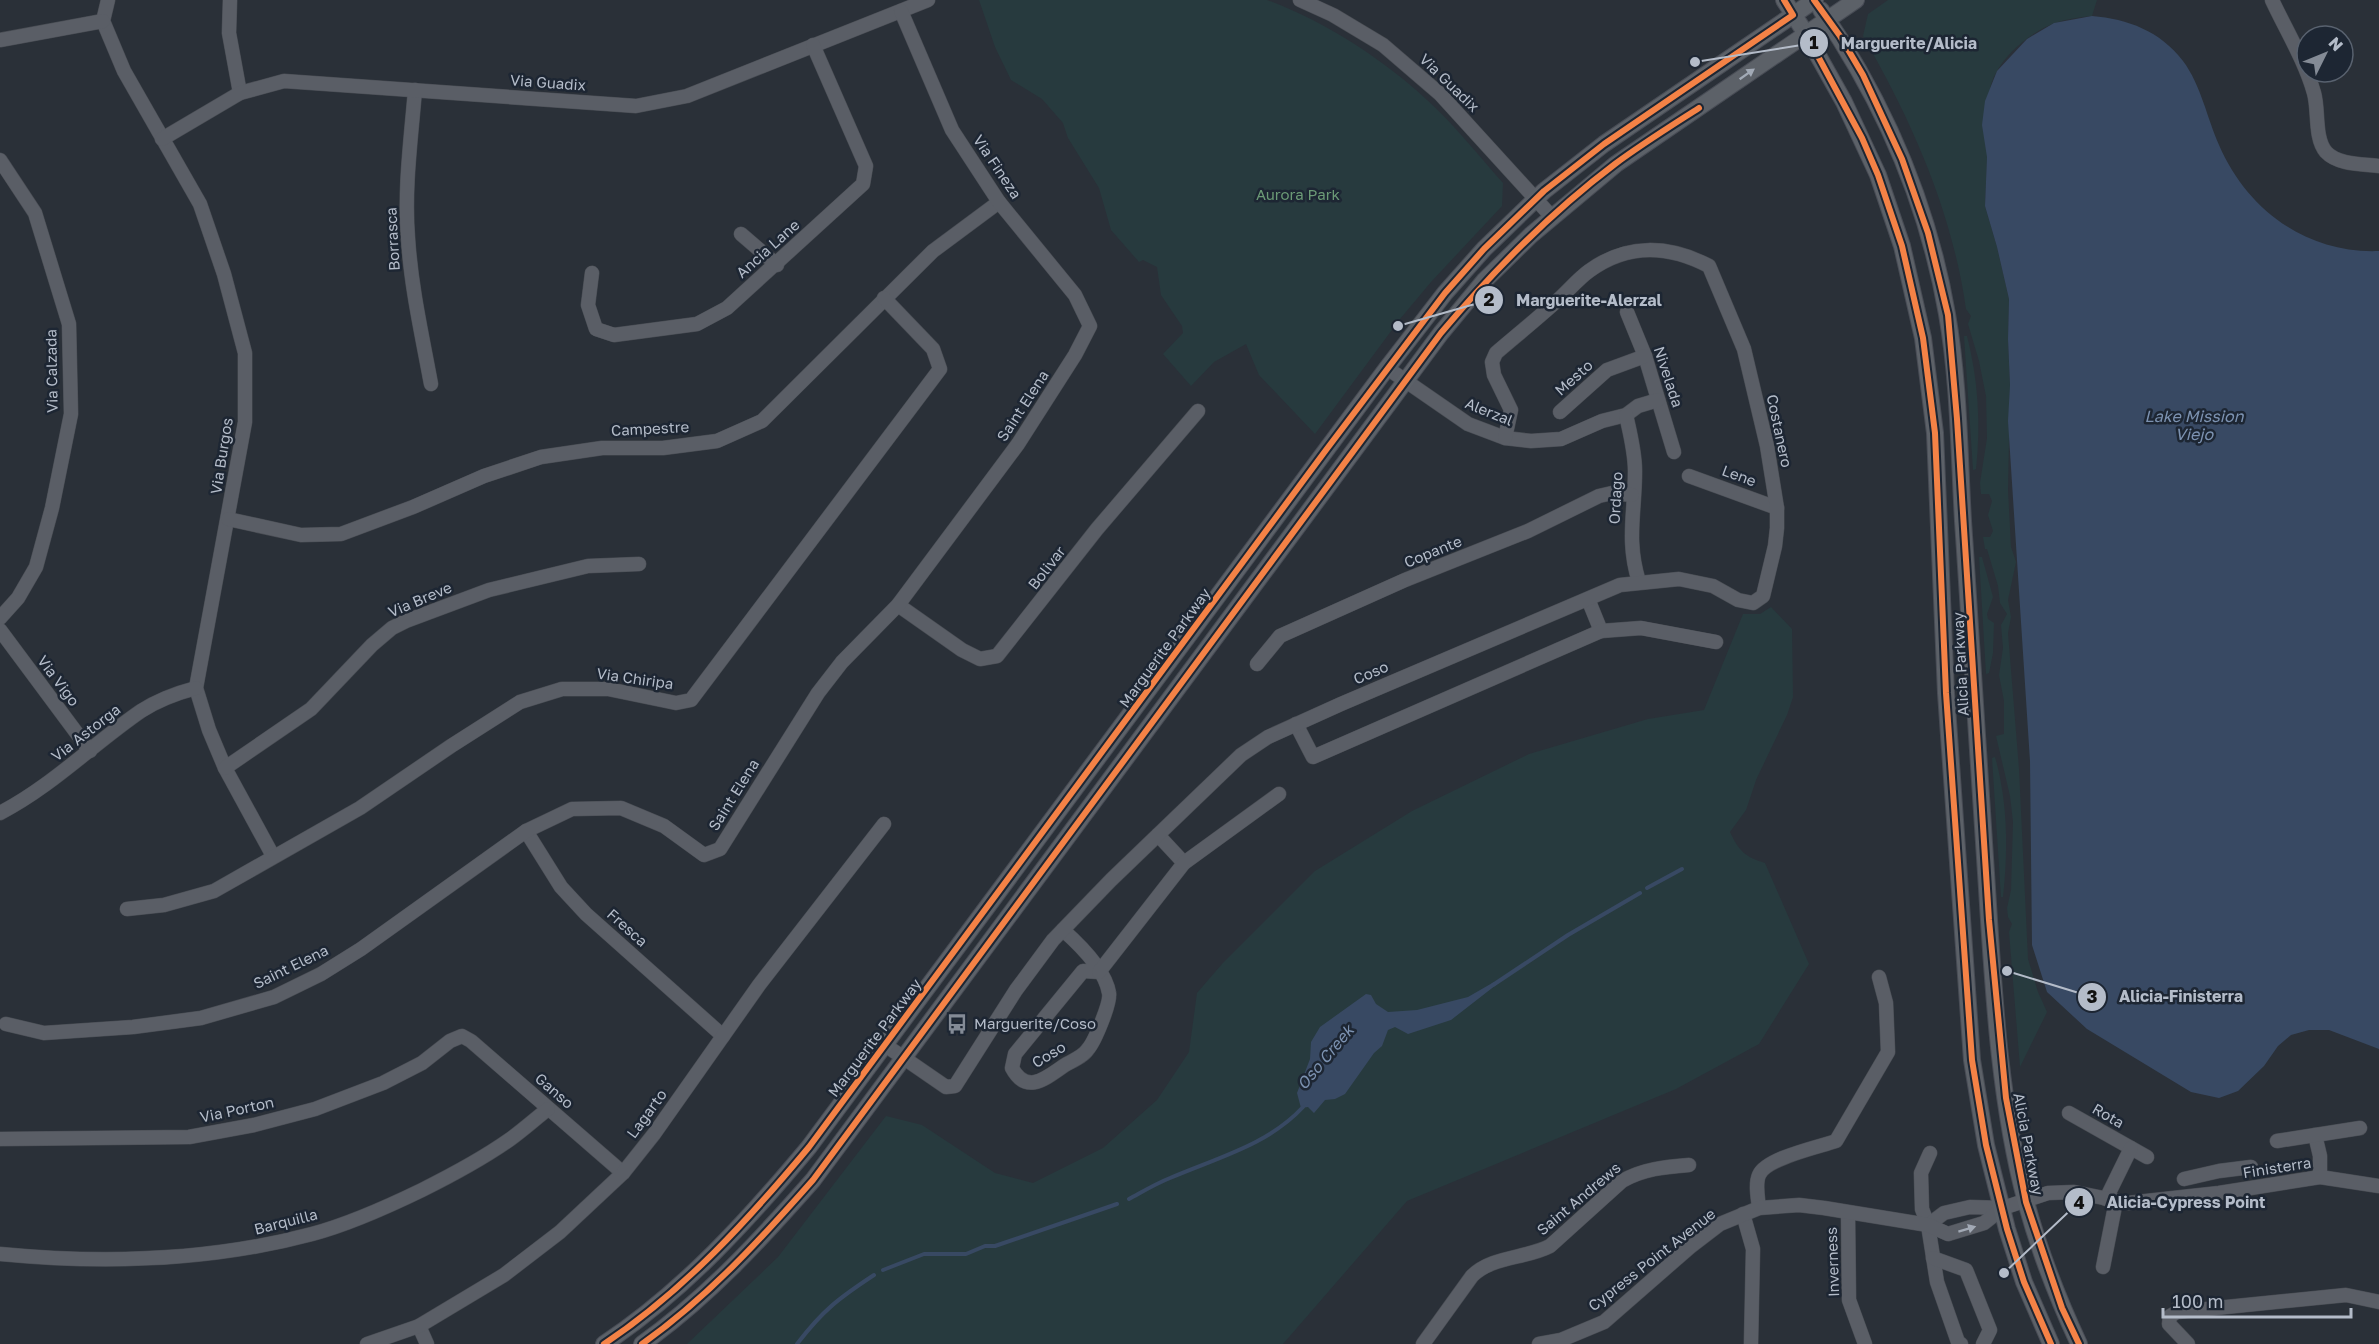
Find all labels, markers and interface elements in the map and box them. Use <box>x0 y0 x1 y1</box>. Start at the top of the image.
north arrow <box>2295 24 2355 84</box>
callout: Marguerite/Alicia <box>1799 26 1989 60</box>
text: 1 <box>1809 31 1819 53</box>
text: N <box>2325 32 2347 55</box>
text: Marguerite/Alicia <box>1841 33 1977 53</box>
street label: Via Guadix <box>1416 49 1483 115</box>
one-way arrow <box>1739 69 1755 80</box>
street label: Via Guadix <box>510 70 587 94</box>
street label: Via Fineza <box>970 131 1026 202</box>
park label: Aurora Park <box>1256 185 1340 203</box>
street label: Borrasca <box>381 207 403 271</box>
street label: Ancia Lane <box>732 215 803 281</box>
callout: Marguerite-Alerzal <box>1474 283 1674 317</box>
text: 2 <box>1484 288 1495 310</box>
text: Marguerite-Alerzal <box>1516 290 1663 310</box>
street label: Via Calzada <box>41 329 61 413</box>
street label: Nivelada <box>1651 344 1687 410</box>
street label: Mesto <box>1551 356 1596 399</box>
street label: Saint Elena <box>993 367 1052 444</box>
street label: Alerzal <box>1463 393 1516 429</box>
street label: Costanero <box>1763 393 1797 469</box>
water label: Lake Mission Viejo <box>2144 406 2245 444</box>
street label: Via Burgos <box>206 416 236 495</box>
street label: Campestre <box>610 417 690 439</box>
street label: Lene <box>1720 461 1759 490</box>
street label: Ordago <box>1605 471 1625 525</box>
street label: Copante <box>1401 531 1464 571</box>
street label: Bolivar <box>1024 542 1069 593</box>
street label: Via Breve <box>385 578 454 621</box>
street label: Marguerite Parkway <box>1115 584 1214 711</box>
street label: Alicia Parkway <box>1948 611 1972 716</box>
street label: Via Vigo <box>34 652 84 709</box>
street label: Coso <box>1350 657 1391 687</box>
street label: Via Chiripa <box>596 664 675 692</box>
street label: Via Astorga <box>47 700 123 765</box>
street label: Saint Elena <box>704 755 762 834</box>
street label: Fresca <box>604 905 652 950</box>
street label: Saint Elena <box>250 940 331 992</box>
street label: Marguerite Parkway <box>824 974 925 1100</box>
callout: Alicia-Finisterra <box>2077 980 2255 1014</box>
text: 3 <box>2087 985 2098 1007</box>
text: Alicia-Finisterra <box>2119 986 2243 1006</box>
bus stop icon: Marguerite/Coso <box>945 1012 969 1036</box>
place label: Marguerite/Coso <box>974 1014 1096 1032</box>
water label: Oso Creek <box>1292 1019 1359 1093</box>
street label: Coso <box>1028 1037 1069 1071</box>
street label: Ganso <box>532 1069 578 1112</box>
street label: Lagarto <box>622 1085 670 1141</box>
street label: Alicia Parkway <box>2010 1091 2048 1197</box>
street label: Via Porton <box>198 1092 276 1126</box>
street label: Rota <box>2089 1099 2128 1131</box>
street label: Finisterra <box>2241 1153 2312 1181</box>
street label: Saint Andrews <box>1533 1158 1624 1238</box>
callout: Alicia-Cypress Point <box>2064 1185 2277 1219</box>
text: 4 <box>2073 1191 2085 1213</box>
text: Alicia-Cypress Point <box>2107 1192 2265 1212</box>
street label: Barquilla <box>252 1204 319 1238</box>
street label: Cypress Point Avenue <box>1584 1204 1719 1314</box>
one-way arrow <box>1958 1223 1976 1233</box>
street label: Inverness <box>1822 1227 1842 1297</box>
scale bar <box>2163 1281 2350 1319</box>
text: 100 m <box>2172 1290 2223 1312</box>

